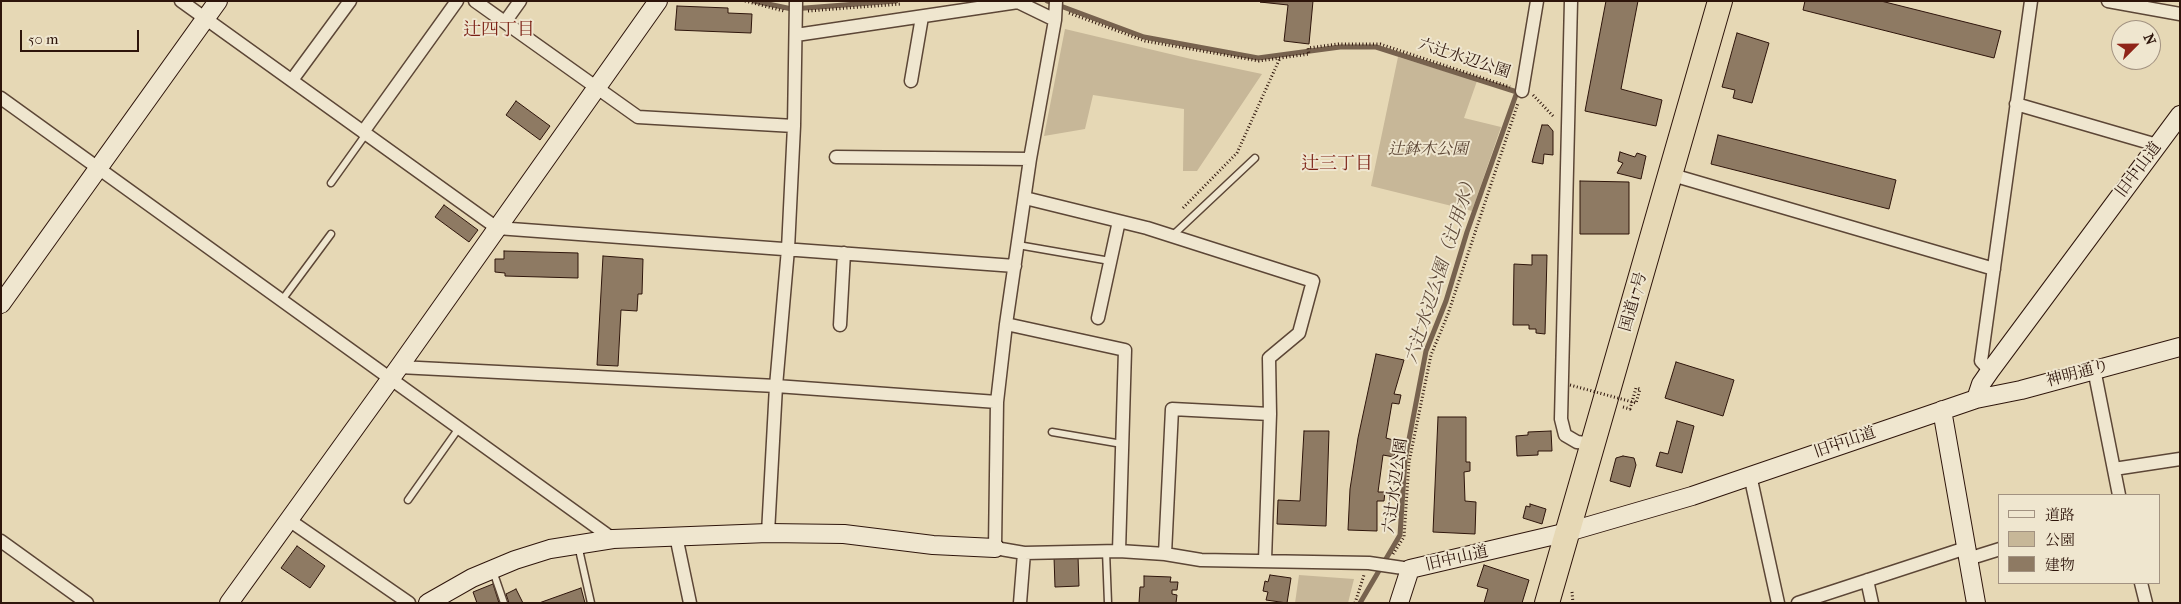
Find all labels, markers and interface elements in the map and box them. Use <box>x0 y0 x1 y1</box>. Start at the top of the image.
scale bar <box>22 20 141 52</box>
district label: 辻四丁目 <box>463 20 535 42</box>
north arrow <box>2111 20 2161 70</box>
text: 50 m <box>28 30 58 48</box>
text: N <box>2139 31 2159 48</box>
street label: 六辻水辺公園 <box>1415 35 1513 83</box>
street label: 旧中山道 <box>2112 139 2166 201</box>
park label: 辻鉢木公園 <box>1388 140 1468 160</box>
district label: 辻三丁目 <box>1301 154 1373 176</box>
water label: 六辻水辺公園（辻用水） <box>1401 172 1483 366</box>
street label: 国道17号 <box>1616 270 1652 334</box>
street label: 神明通り <box>2045 356 2111 392</box>
street label: 旧中山道 <box>1812 424 1878 462</box>
street label: 六辻水辺公園 <box>1380 437 1412 535</box>
legend <box>1998 494 2161 584</box>
text: 道路 <box>2045 506 2075 524</box>
text: 公園 <box>2045 531 2075 549</box>
street label: 旧中山道 <box>1424 542 1490 576</box>
text: 建物 <box>2045 556 2075 574</box>

